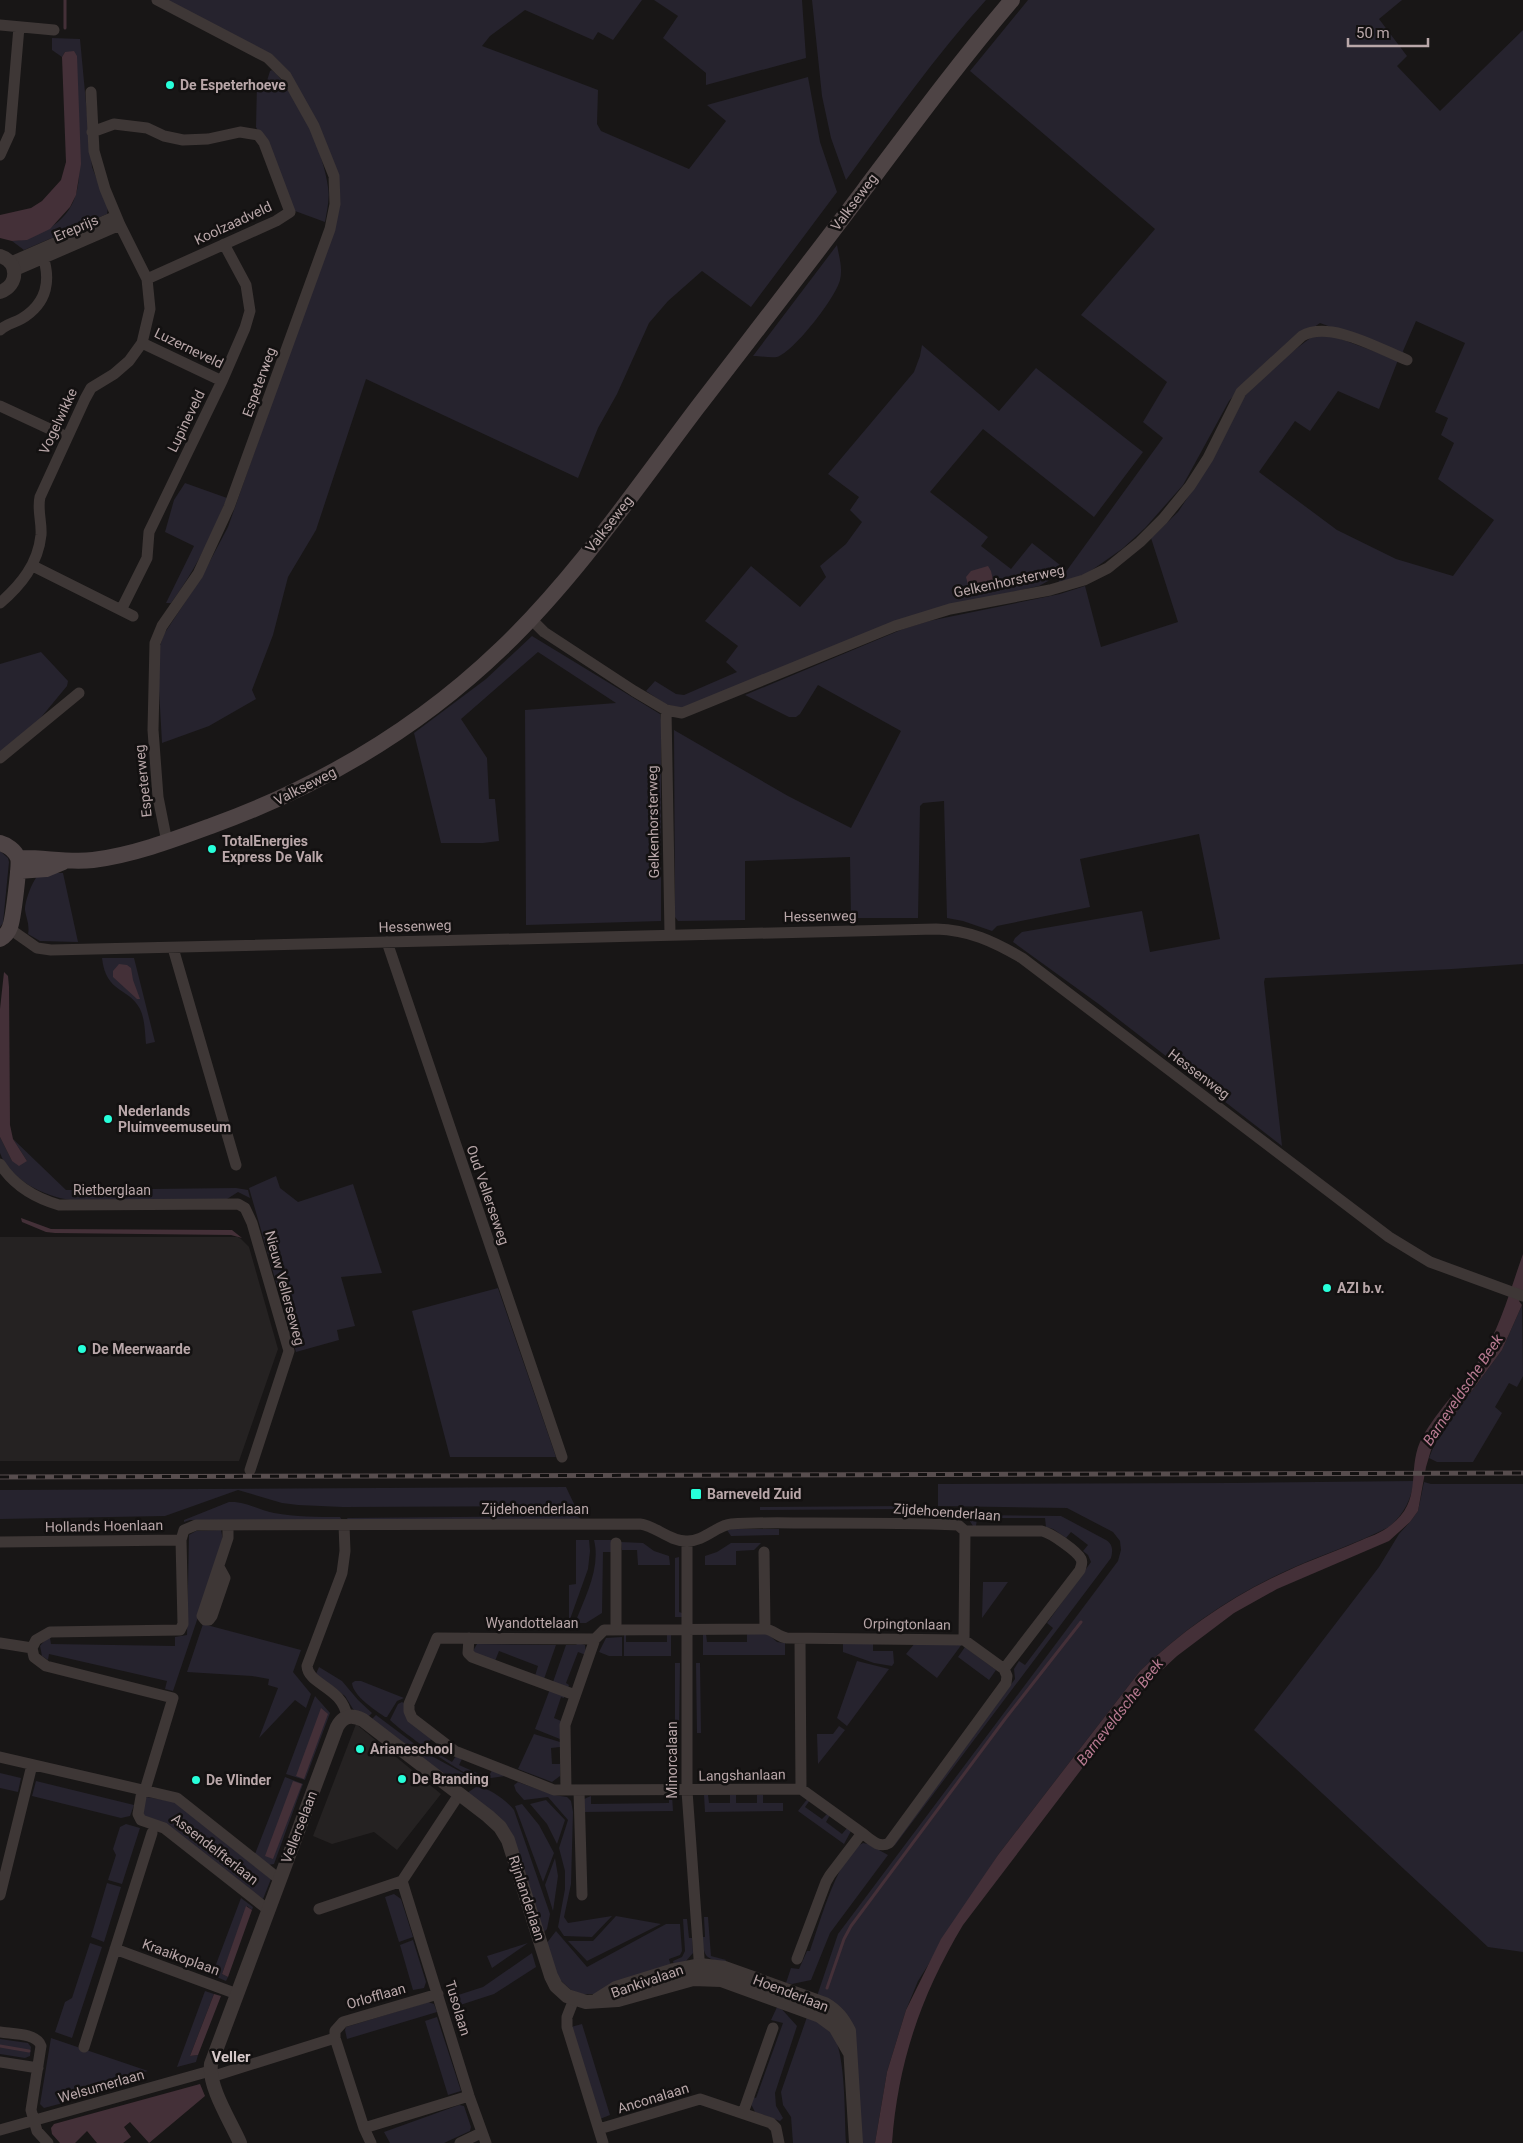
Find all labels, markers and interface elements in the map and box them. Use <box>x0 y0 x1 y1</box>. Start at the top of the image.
scale bar <box>1348 15 1428 47</box>
text: 50 m <box>1356 24 1390 42</box>
place label: De Espeterhoeve <box>180 77 286 93</box>
marker: De Espeterhoeve <box>164 79 176 91</box>
street label: Valkseweg <box>827 170 881 234</box>
street label: Koolzaadveld <box>192 198 274 248</box>
street label: Ereprijs <box>51 212 101 244</box>
street label: Luzerneveld <box>152 324 226 372</box>
street label: Espeterweg <box>239 345 279 419</box>
street label: Vogelwikke <box>36 386 80 456</box>
street label: Lupineveld <box>164 388 208 454</box>
street label: Valkseweg <box>582 493 636 555</box>
street label: Gelkenhorsterweg <box>952 561 1066 601</box>
street label: Espeterweg <box>131 744 155 818</box>
street label: Valkseweg <box>271 764 339 808</box>
street label: Gelkenhorsterweg <box>644 765 662 879</box>
place label: TotalEnergies Express De Valk <box>222 833 323 865</box>
marker: TotalEnergies Express De Valk <box>206 843 218 855</box>
street label: Hessenweg <box>783 907 857 925</box>
street label: Hessenweg <box>378 917 452 935</box>
street label: Hessenweg <box>1165 1046 1233 1102</box>
place label: Nederlands Pluimveemuseum <box>118 1103 231 1135</box>
marker: Nederlands Pluimveemuseum <box>102 1113 114 1125</box>
street label: Oud Vellerseweg <box>463 1143 513 1247</box>
street label: Rietberglaan <box>73 1182 151 1198</box>
street label: Nieuw Vellerseweg <box>262 1229 308 1347</box>
place label: AZI b.v. <box>1337 1280 1385 1296</box>
marker: AZI b.v. <box>1321 1282 1333 1294</box>
water label: Barneveldsche Beek <box>1419 1330 1507 1449</box>
place label: De Meerwaarde <box>92 1341 191 1357</box>
marker: De Meerwaarde <box>76 1343 88 1355</box>
place label: Barneveld Zuid <box>707 1486 801 1502</box>
marker: Barneveld Zuid <box>689 1487 703 1501</box>
street label: Zijdehoenderlaan <box>893 1500 1001 1524</box>
street label: Zijdehoenderlaan <box>481 1501 589 1517</box>
street label: Hollands Hoenlaan <box>45 1517 163 1535</box>
street label: Wyandottelaan <box>485 1615 579 1631</box>
street label: Orpingtonlaan <box>863 1615 951 1633</box>
water label: Barneveldsche Beek <box>1073 1655 1168 1769</box>
street label: Minorcalaan <box>664 1721 680 1799</box>
place label: Arianeschool <box>370 1741 453 1757</box>
marker: Arianeschool <box>354 1743 366 1755</box>
street label: Langshanlaan <box>698 1766 786 1784</box>
place label: De Branding <box>412 1771 489 1787</box>
place label: De Vlinder <box>206 1772 271 1788</box>
marker: De Branding <box>396 1773 408 1785</box>
marker: De Vlinder <box>190 1774 202 1786</box>
street label: Vellerselaan <box>278 1789 320 1865</box>
street label: Assendelfterlaan <box>169 1810 261 1888</box>
street label: Rijnlanderlaan <box>506 1854 548 1942</box>
street label: Kraaikoplaan <box>140 1936 222 1978</box>
street label: Bankivalaan <box>609 1961 685 2001</box>
street label: Hoenderlaan <box>751 1971 831 2015</box>
street label: Tusolaan <box>442 1978 474 2038</box>
street label: Orlofflaan <box>345 1980 407 2012</box>
district label: Veller <box>211 2048 251 2066</box>
street label: Welsumerlaan <box>56 2066 146 2106</box>
street label: Anconalaan <box>615 2080 691 2116</box>

